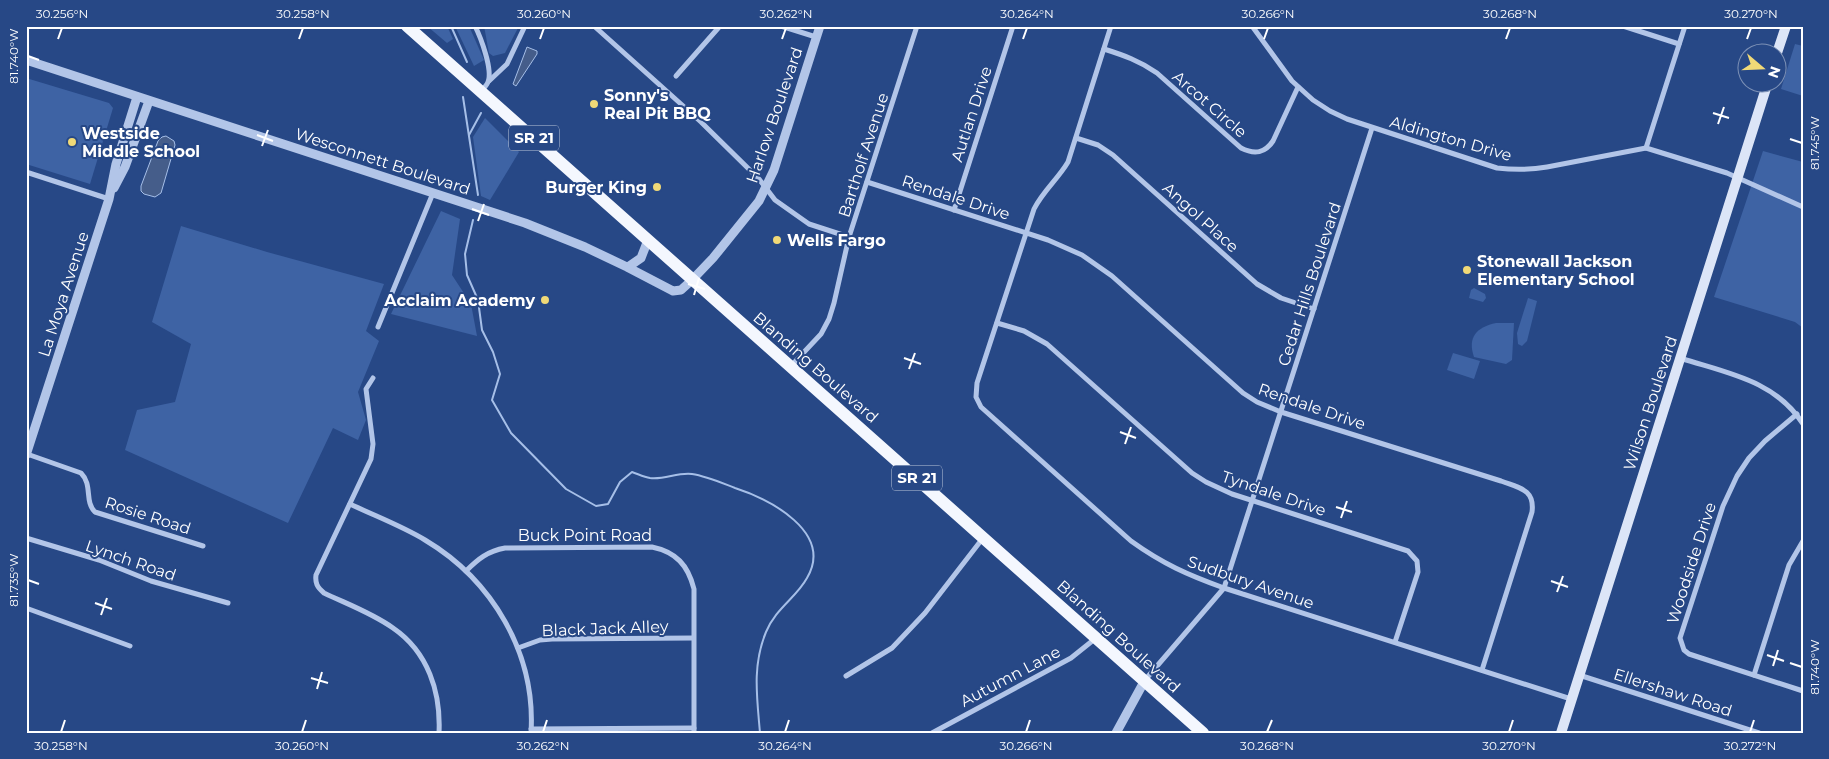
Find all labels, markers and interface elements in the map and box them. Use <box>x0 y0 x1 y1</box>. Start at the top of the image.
text: 30.256°N <box>36 6 88 21</box>
text: 30.258°N <box>276 6 330 21</box>
text: 30.260°N <box>517 6 571 21</box>
text: 30.262°N <box>760 6 812 21</box>
text: 30.264°N <box>1000 6 1054 21</box>
text: 30.266°N <box>1241 6 1295 21</box>
text: 30.268°N <box>1483 6 1537 21</box>
text: 30.270°N <box>1724 6 1778 21</box>
text: 81.740°W <box>6 28 21 84</box>
north arrow <box>1736 42 1786 92</box>
street label: Harlow Boulevard <box>742 45 807 186</box>
street label: Autlan Drive <box>947 64 996 164</box>
text: N <box>1764 64 1785 81</box>
street label: Arcot Circle <box>1169 67 1251 142</box>
place label: Sonny's Real Pit BBQ <box>604 86 711 123</box>
street label: Bartholf Avenue <box>834 90 893 220</box>
marker: Sonny's Real Pit BBQ <box>588 98 600 110</box>
street label: Aldington Drive <box>1388 112 1514 165</box>
text: 81.745°W <box>1807 116 1822 170</box>
place label: Westside Middle School <box>82 124 200 161</box>
street label: Wesconnett Boulevard <box>293 124 473 199</box>
road number: SR 21 <box>509 126 559 150</box>
marker: Westside Middle School <box>66 136 78 148</box>
street label: Rendale Drive <box>899 171 1012 224</box>
place label: Burger King <box>545 178 647 197</box>
street label: Angol Place <box>1159 178 1243 256</box>
marker: Burger King <box>651 181 663 193</box>
street label: Cedar Hills Boulevard <box>1274 200 1345 368</box>
street label: La Moya Avenue <box>34 229 93 359</box>
place label: Wells Fargo <box>787 231 886 250</box>
marker: Wells Fargo <box>771 234 783 246</box>
place label: Stonewall Jackson Elementary School <box>1477 252 1635 289</box>
marker: Stonewall Jackson Elementary School <box>1461 264 1473 276</box>
place label: Acclaim Academy <box>383 291 535 310</box>
marker: Acclaim Academy <box>539 294 551 306</box>
street label: Blanding Boulevard <box>749 308 882 427</box>
street label: Wilson Boulevard <box>1620 333 1681 473</box>
street label: Rendale Drive <box>1256 379 1368 434</box>
road number: SR 21 <box>892 466 942 490</box>
street label: Tyndale Drive <box>1219 467 1328 520</box>
street label: Rosie Road <box>102 493 193 538</box>
street label: Woodside Drive <box>1663 500 1720 626</box>
street label: Buck Point Road <box>518 526 652 545</box>
street label: Lynch Road <box>83 536 179 585</box>
street label: Sudbury Avenue <box>1185 552 1317 613</box>
text: 81.735°W <box>6 553 21 607</box>
street label: Blanding Boulevard <box>1053 576 1184 697</box>
street label: Black Jack Alley <box>541 617 669 640</box>
text: 81.740°W <box>1807 639 1822 695</box>
street label: Autumn Lane <box>957 642 1064 711</box>
street label: Ellershaw Road <box>1611 664 1734 721</box>
text: 30.258°N <box>34 738 88 753</box>
text: 30.260°N <box>275 738 329 753</box>
text: 30.262°N <box>517 738 569 753</box>
text: 30.264°N <box>758 738 812 753</box>
text: 30.266°N <box>999 738 1053 753</box>
text: 30.268°N <box>1240 738 1294 753</box>
text: 30.270°N <box>1482 738 1536 753</box>
text: 30.272°N <box>1724 738 1776 753</box>

